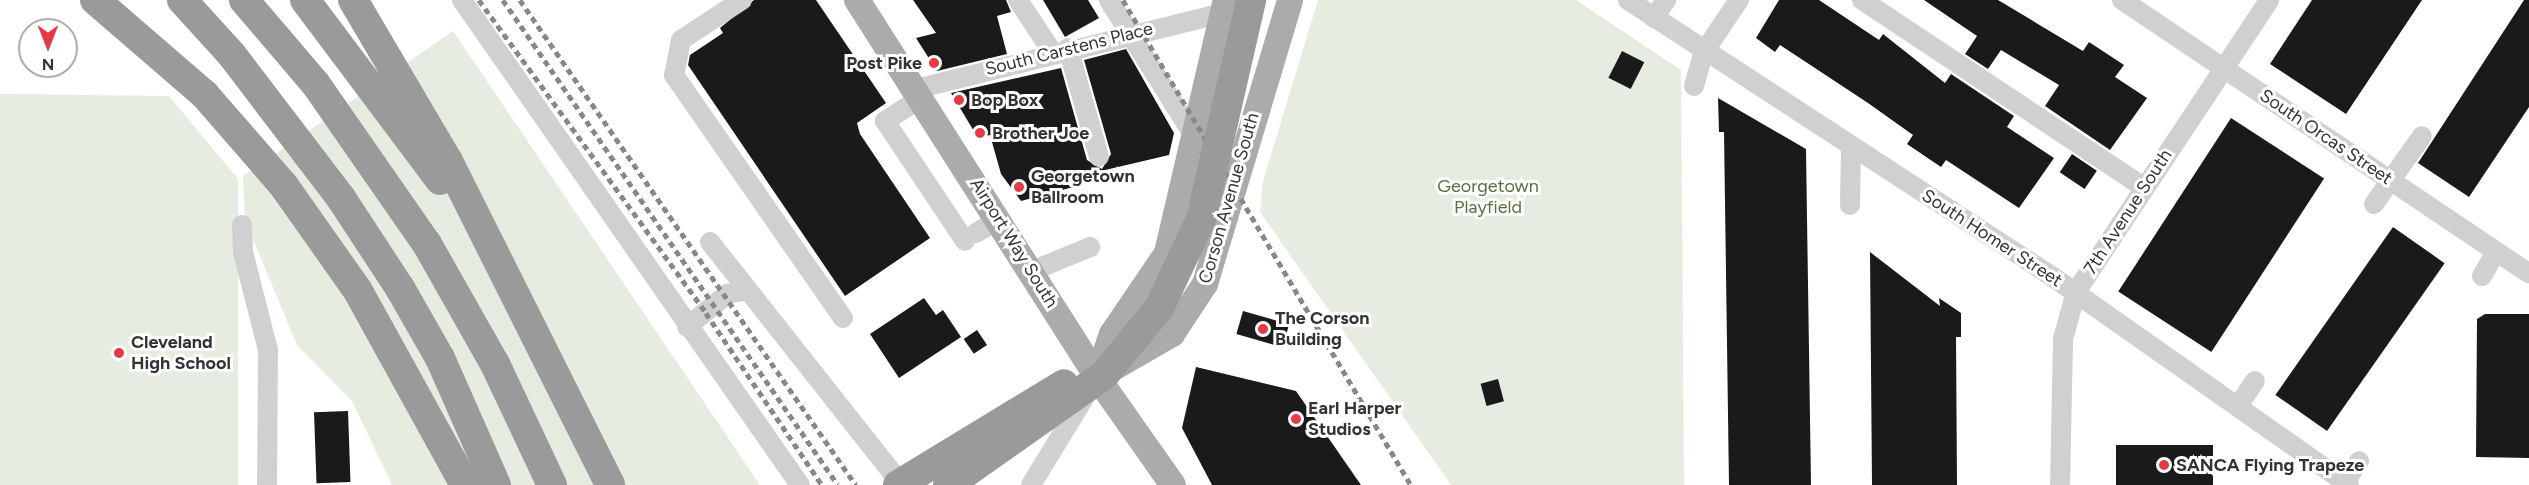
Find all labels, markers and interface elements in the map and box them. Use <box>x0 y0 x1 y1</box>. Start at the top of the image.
north arrow <box>18 18 78 78</box>
street label: South Carstens Place <box>983 18 1155 80</box>
place label: Post Pike <box>846 52 922 74</box>
text: N <box>42 55 54 74</box>
marker: Post Pike <box>927 56 941 70</box>
street label: South Orcas Street <box>2256 85 2396 189</box>
place label: Bop Box <box>971 89 1038 111</box>
marker: Bop Box <box>952 93 966 107</box>
street label: Corson Avenue South <box>1194 110 1264 286</box>
place label: Brother Joe <box>992 122 1089 144</box>
marker: Brother Joe <box>973 126 987 140</box>
street label: 7th Avenue South <box>2080 145 2176 279</box>
place label: Georgetown Ballroom <box>1031 166 1135 208</box>
street label: Airport Way South <box>965 174 1063 312</box>
park label: Georgetown Playfield <box>1437 176 1539 219</box>
marker: Georgetown Ballroom <box>1012 180 1026 194</box>
street label: South Homer Street <box>1918 185 2066 291</box>
place label: The Corson Building <box>1275 308 1369 350</box>
marker: The Corson Building <box>1256 322 1270 336</box>
place label: Cleveland High School <box>131 332 231 374</box>
marker: Cleveland High School <box>112 346 126 360</box>
place label: Earl Harper Studios <box>1308 398 1401 440</box>
marker: Earl Harper Studios <box>1289 412 1303 426</box>
place label: SANCA Flying Trapeze <box>2176 454 2364 476</box>
marker: SANCA Flying Trapeze <box>2157 458 2171 472</box>

